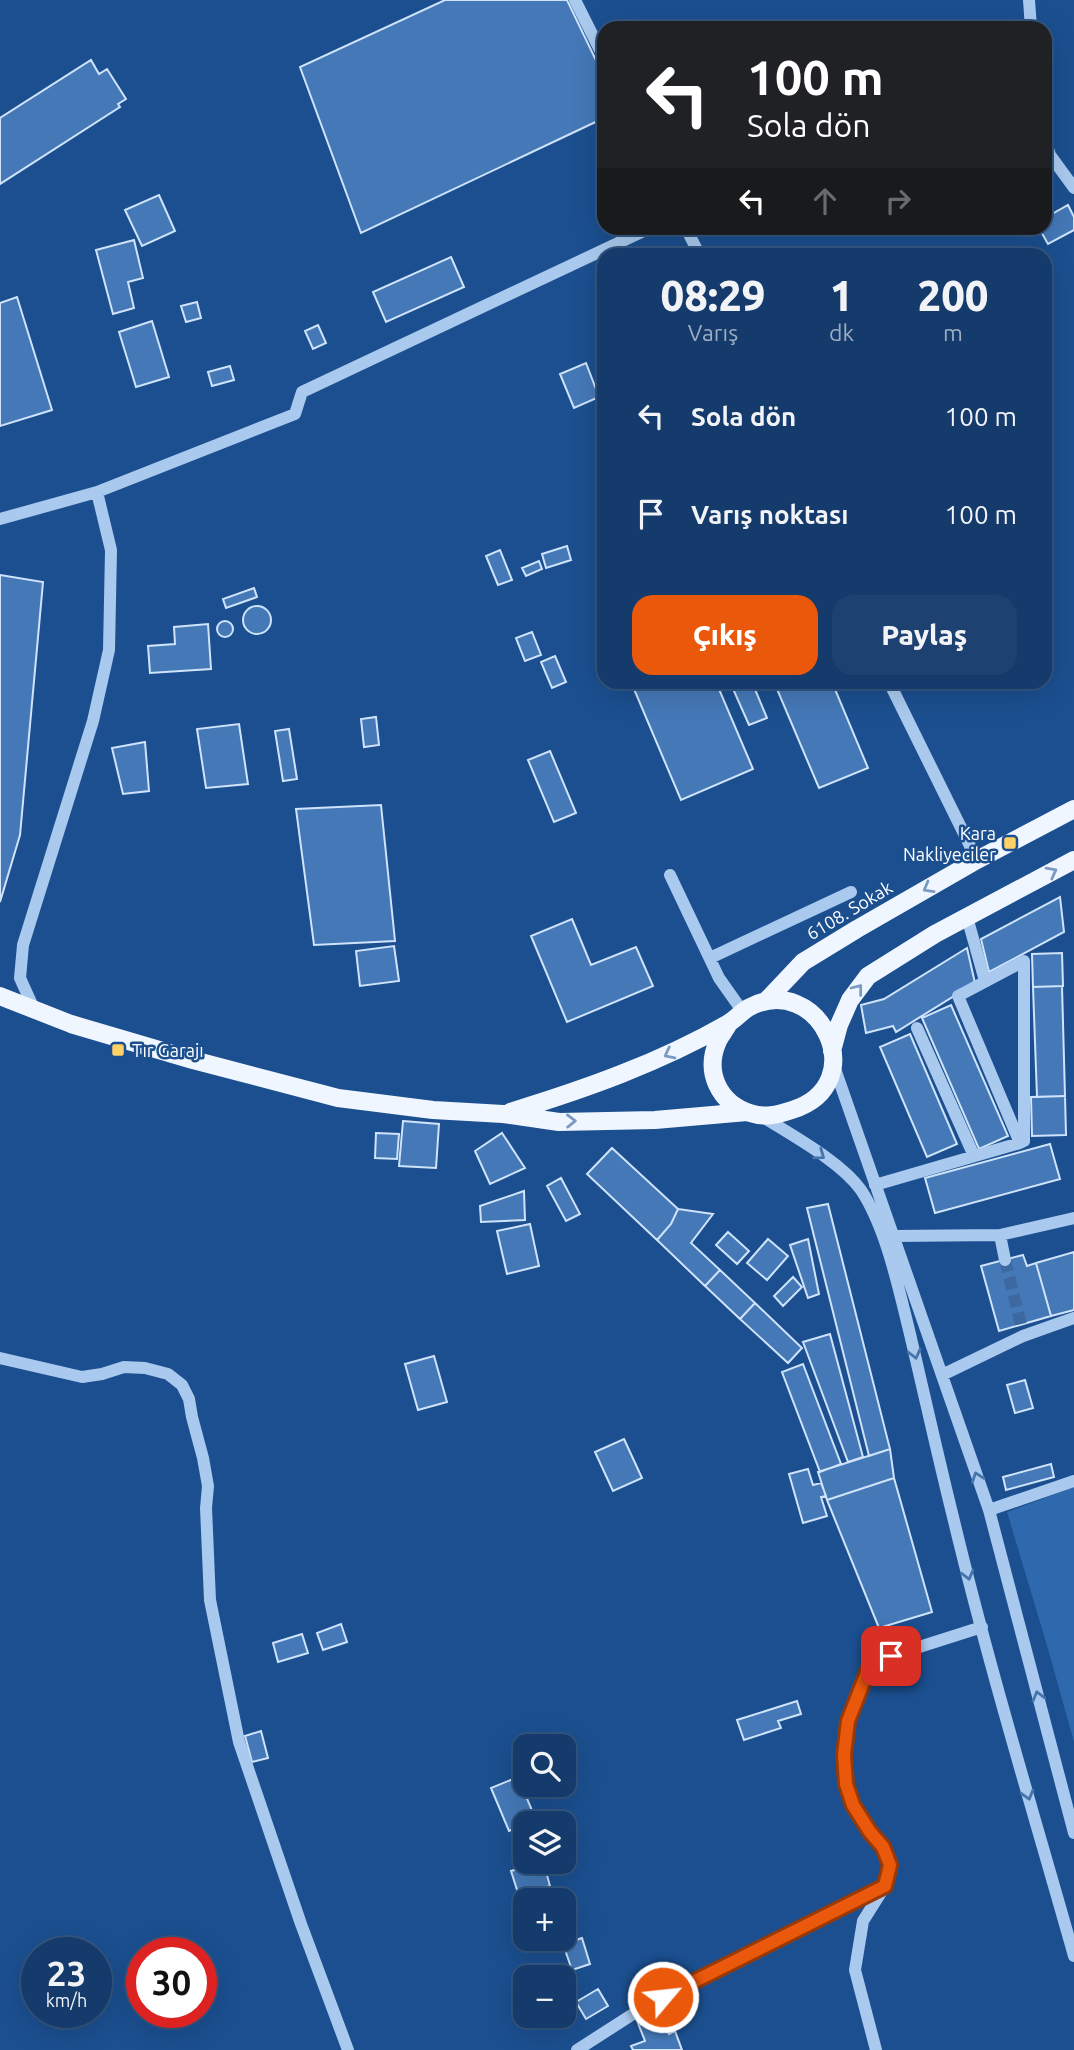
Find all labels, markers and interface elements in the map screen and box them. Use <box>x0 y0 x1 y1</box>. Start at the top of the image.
icon: left <box>632 49 723 140</box>
text: 100 m <box>747 49 884 104</box>
text: Sola dön <box>747 107 870 143</box>
icon: left <box>733 182 771 220</box>
icon: ahead <box>806 182 844 220</box>
icon: right <box>879 182 917 220</box>
text: 08:29 <box>660 272 766 319</box>
text: 1 <box>830 272 853 319</box>
text: 200 <box>917 272 989 319</box>
text: Varış <box>688 320 738 345</box>
text: dk <box>829 320 854 345</box>
text: m <box>943 320 963 345</box>
icon: left <box>632 397 670 435</box>
text: Sola dön <box>691 402 796 431</box>
text: 100 m <box>945 402 1017 431</box>
icon: arrive <box>632 495 670 533</box>
text: Varış noktası <box>691 500 848 529</box>
text: 100 m <box>945 500 1017 529</box>
button: Çıkış <box>632 595 818 675</box>
button: Paylaş <box>832 595 1017 675</box>
place label: Kara Nakliyeciler <box>903 823 996 864</box>
marker: Kara Nakliyeciler <box>1002 835 1018 851</box>
one-way arrow <box>1045 866 1057 880</box>
street label: 6108. Sokak <box>802 877 896 943</box>
one-way arrow <box>922 880 935 893</box>
one-way arrow <box>850 984 863 997</box>
place label: Tır Garajı <box>132 1040 204 1060</box>
marker: Tır Garajı <box>110 1042 126 1058</box>
one-way arrow <box>663 1046 676 1059</box>
one-way arrow <box>566 1114 577 1129</box>
one-way arrow <box>812 1146 825 1159</box>
one-way arrow <box>907 1348 921 1360</box>
one-way arrow <box>971 1471 985 1483</box>
one-way arrow <box>960 1569 974 1581</box>
pin <box>861 1626 921 1686</box>
icon: arrive <box>872 1637 910 1675</box>
one-way arrow <box>1032 1690 1046 1702</box>
map controls <box>513 1734 576 2028</box>
button: search <box>513 1734 576 1797</box>
one-way arrow <box>1020 1789 1034 1801</box>
button: layers <box>513 1811 576 1874</box>
button: + <box>513 1888 576 1951</box>
speed limit sign: 30 <box>126 1937 217 2028</box>
text: 23 <box>47 1953 86 1993</box>
position arrow <box>626 1960 700 2034</box>
button: − <box>513 1965 576 2028</box>
text: km/h <box>46 1990 87 2010</box>

